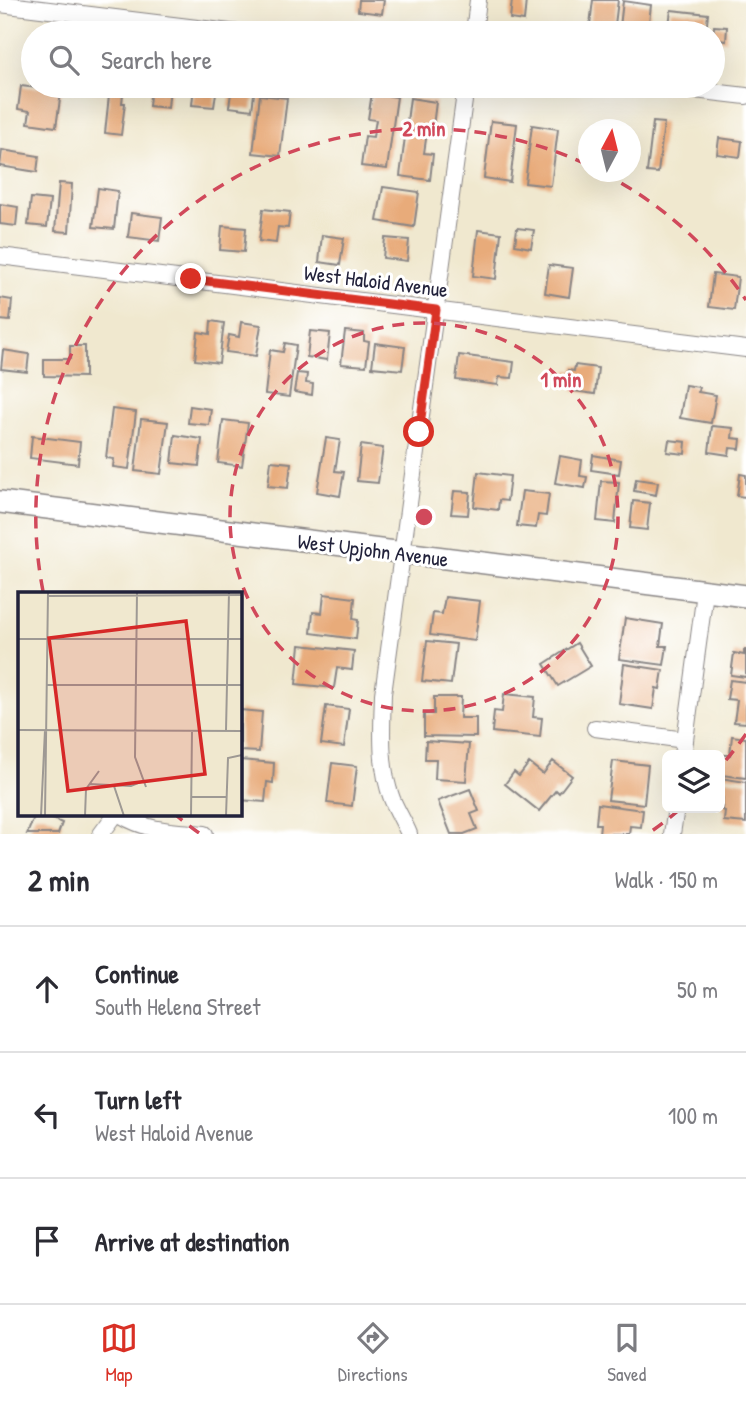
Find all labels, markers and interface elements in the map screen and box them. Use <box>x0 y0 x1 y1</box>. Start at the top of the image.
search box <box>21 21 725 98</box>
icon: search <box>45 41 83 79</box>
text: Search here <box>101 42 212 77</box>
text: 2 min <box>402 114 446 143</box>
north arrow <box>578 119 641 182</box>
street label: West Haloid Avenue <box>303 258 449 304</box>
route end <box>175 263 206 294</box>
text: 1 min <box>541 365 581 394</box>
route start <box>403 416 434 447</box>
centre of rings <box>412 505 436 529</box>
street label: West Upjohn Avenue <box>296 526 450 574</box>
inset map <box>18 592 242 816</box>
map controls <box>662 750 725 813</box>
button: layers <box>662 750 725 813</box>
text: 2 min <box>28 860 90 900</box>
text: Walk · 150 m <box>615 864 718 895</box>
text: Continue <box>95 956 179 991</box>
icon: ahead <box>28 970 66 1008</box>
text: 50 m <box>677 974 718 1005</box>
text: South Helena Street <box>95 991 260 1022</box>
text: Turn left <box>95 1082 181 1117</box>
icon: left <box>28 1096 66 1134</box>
text: 100 m <box>668 1100 718 1131</box>
text: West Haloid Avenue <box>95 1117 253 1148</box>
icon: arrive <box>28 1222 66 1260</box>
text: Arrive at destination <box>95 1224 290 1259</box>
tab: Map <box>100 1319 138 1387</box>
tab: Directions <box>338 1319 408 1387</box>
tab: Saved <box>607 1319 646 1387</box>

